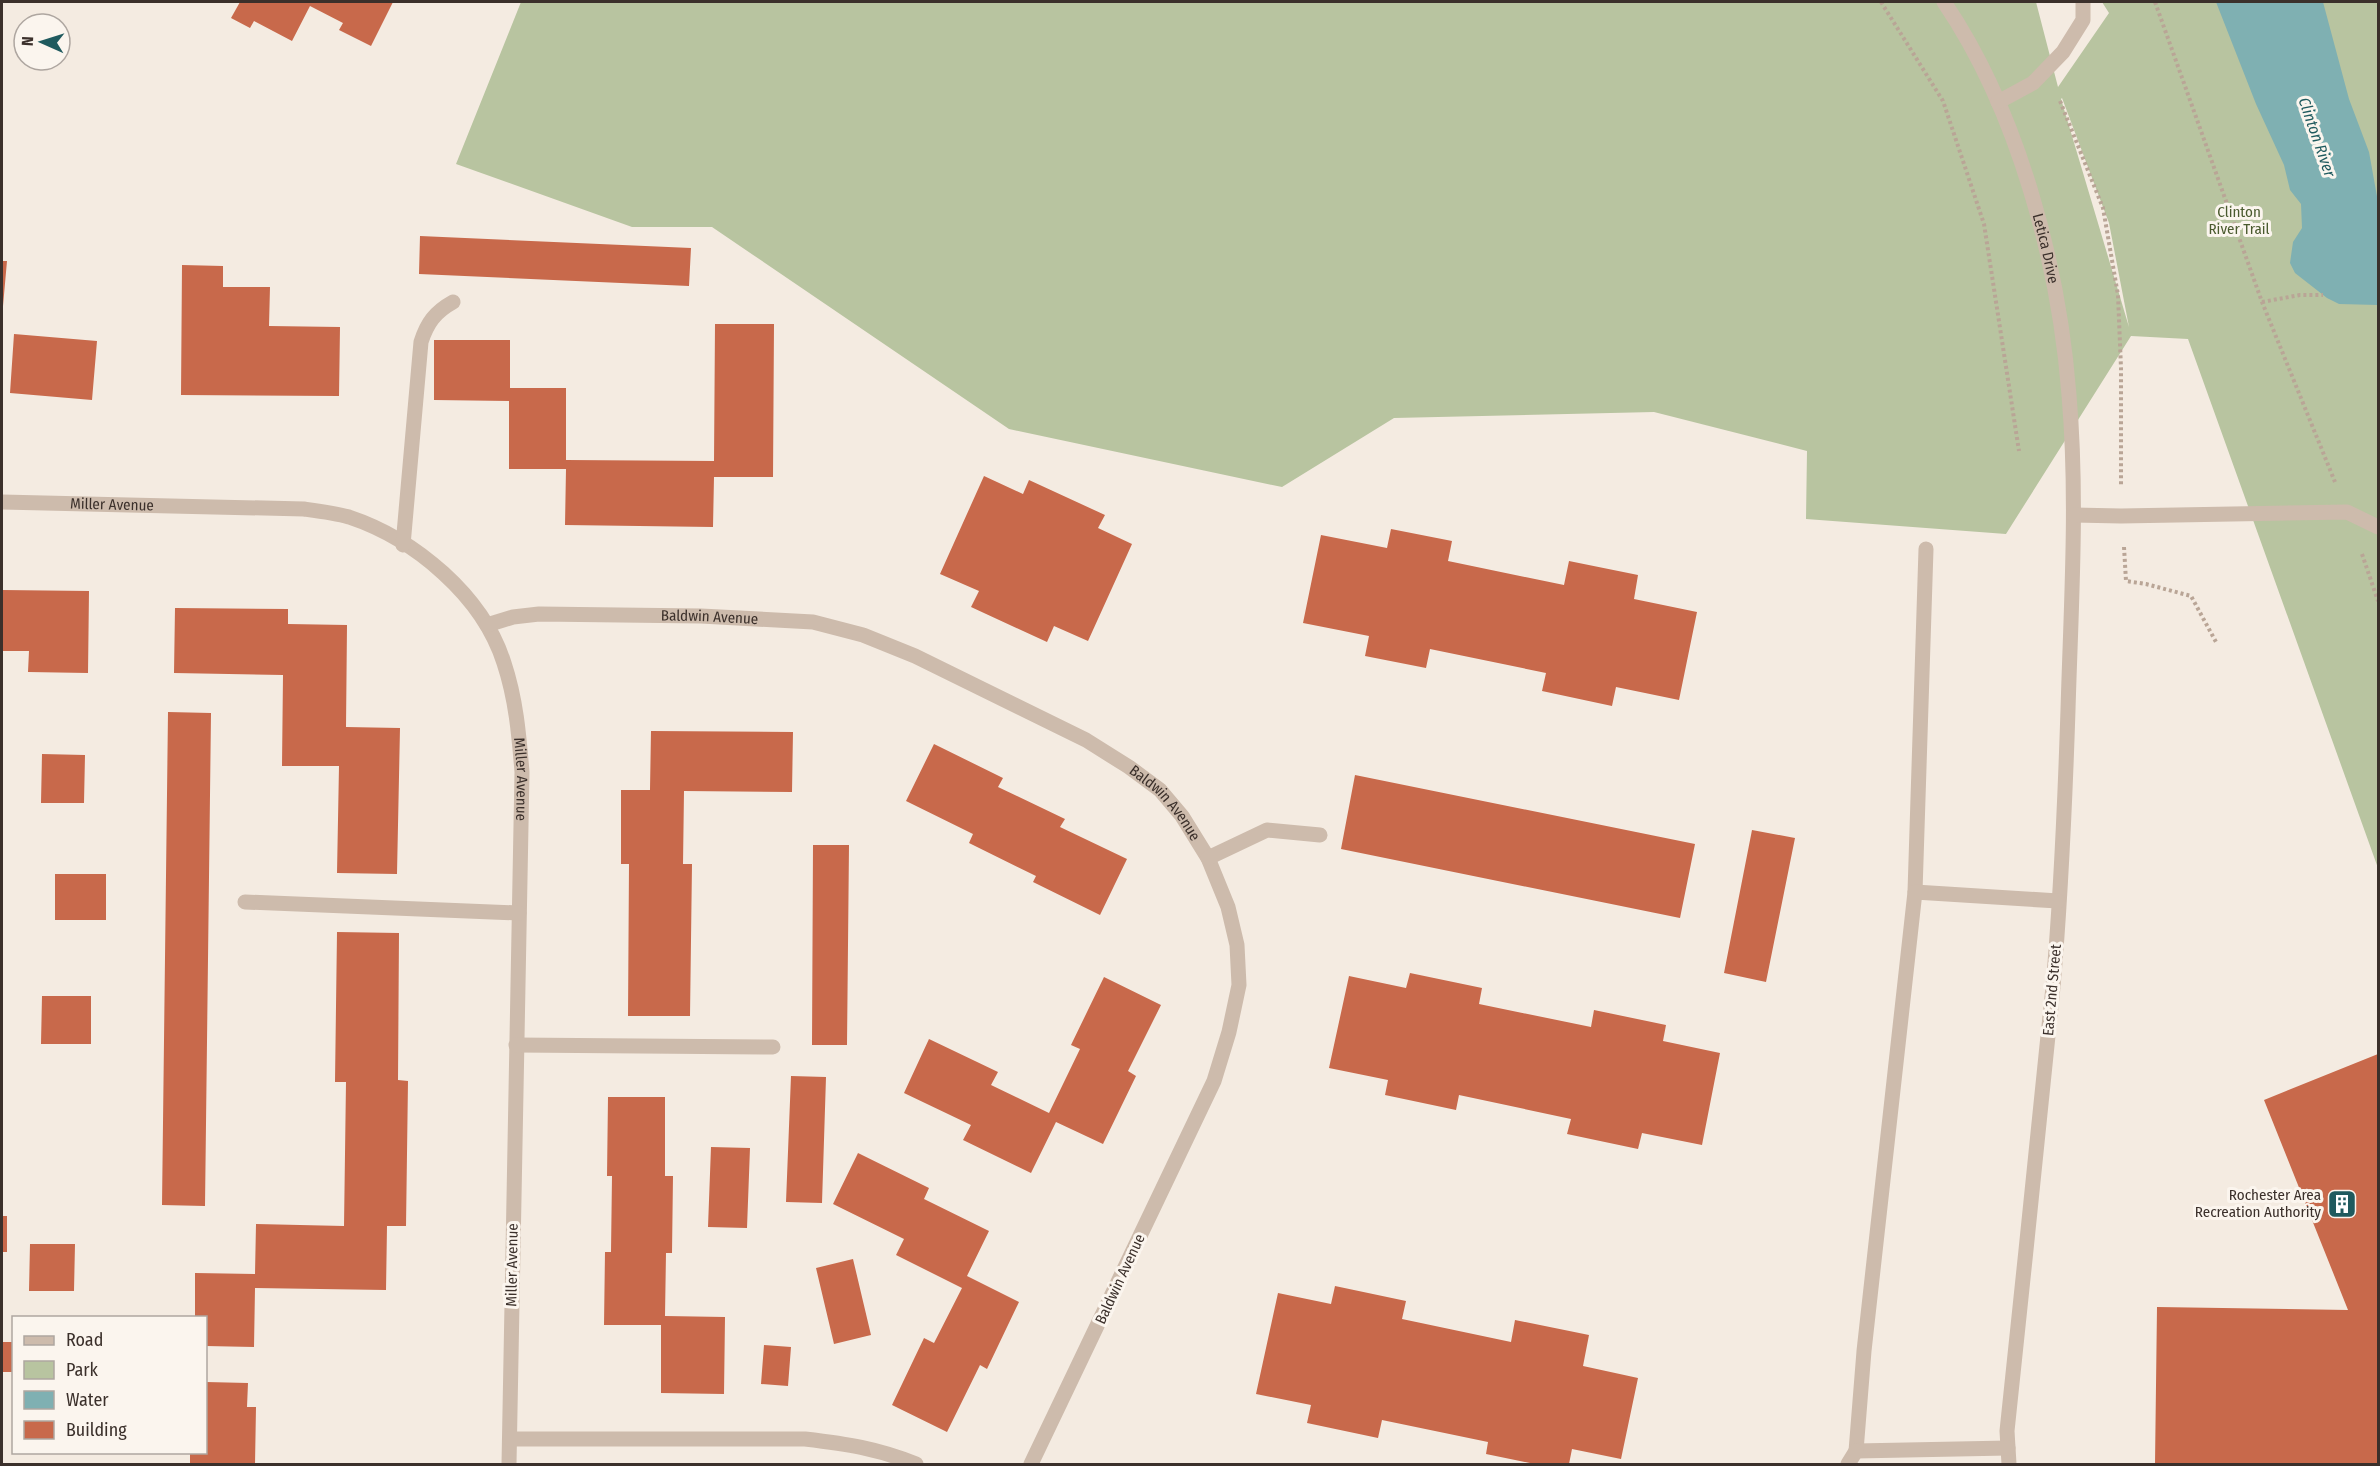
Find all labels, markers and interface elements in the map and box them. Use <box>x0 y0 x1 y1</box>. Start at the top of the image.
north arrow <box>12 12 72 72</box>
text: N <box>18 36 37 47</box>
water label: Clinton River <box>2295 95 2340 180</box>
park label: Clinton River Trail <box>2208 203 2270 238</box>
street label: Letica Drive <box>2029 211 2062 285</box>
street label: Miller Avenue <box>70 495 154 515</box>
street label: Baldwin Avenue <box>661 607 759 628</box>
street label: Miller Avenue <box>510 737 531 821</box>
street label: Baldwin Avenue <box>1126 761 1204 844</box>
street label: East 2nd Street <box>2039 943 2065 1037</box>
place label: Rochester Area Recreation Authority <box>2195 1186 2321 1221</box>
building icon: Rochester Area Recreation Authority <box>2326 1188 2358 1220</box>
street label: Miller Avenue <box>502 1223 522 1307</box>
street label: Baldwin Avenue <box>1091 1231 1149 1327</box>
legend <box>12 1316 207 1454</box>
text: Road <box>66 1329 103 1351</box>
text: Park <box>66 1359 99 1381</box>
text: Water <box>66 1389 109 1411</box>
text: Building <box>66 1419 127 1441</box>

